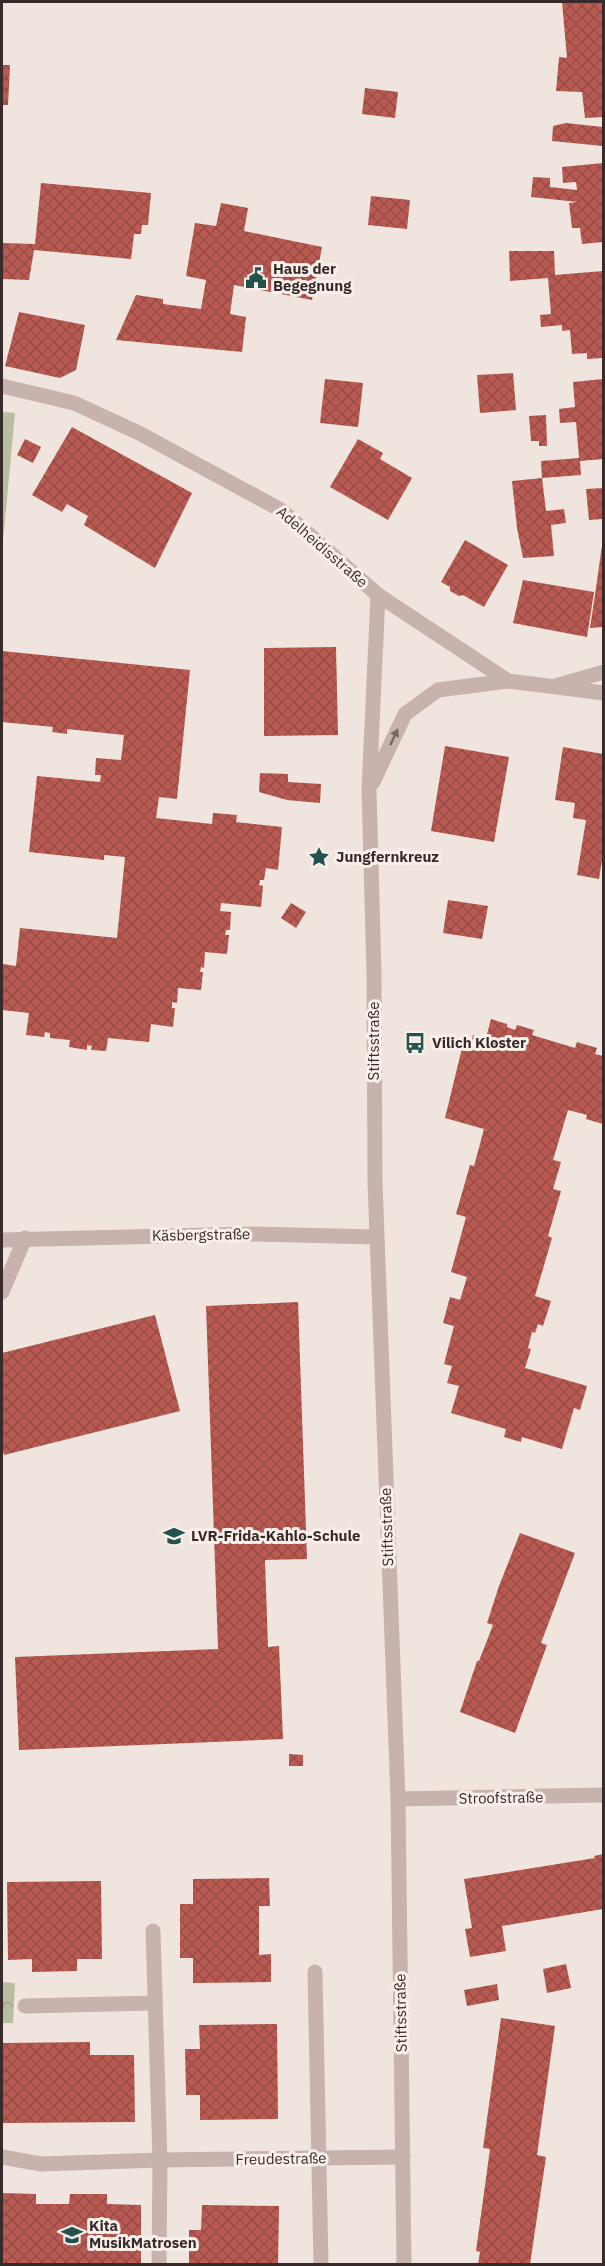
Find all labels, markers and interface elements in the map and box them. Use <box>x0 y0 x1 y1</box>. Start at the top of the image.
place label: Haus der Begegnung <box>273 259 352 295</box>
public building icon: Haus der Begegnung <box>244 266 268 290</box>
street label: Adelheidisstraße <box>273 502 372 591</box>
one-way arrow <box>390 728 399 745</box>
place icon: Jungfernkreuz <box>307 845 331 869</box>
place label: Jungfernkreuz <box>336 847 439 866</box>
street label: Stiftsstraße <box>364 1002 383 1080</box>
bus stop icon: Vilich Kloster <box>403 1031 427 1055</box>
place label: Vilich Kloster <box>432 1033 526 1052</box>
street label: Käsbergstraße <box>152 1224 250 1245</box>
street label: Stiftsstraße <box>376 1487 397 1567</box>
school or university icon: LVR-Frida-Kahlo-Schule <box>162 1524 186 1548</box>
place label: LVR-Frida-Kahlo-Schule <box>191 1526 361 1545</box>
street label: Stroofstraße <box>458 1787 544 1808</box>
street label: Stiftsstraße <box>390 1973 411 2053</box>
street label: Freudestraße <box>235 2148 327 2169</box>
place label: Kita MusikMatrosen <box>89 2216 197 2252</box>
school or university icon: Kita MusikMatrosen <box>60 2223 84 2247</box>

